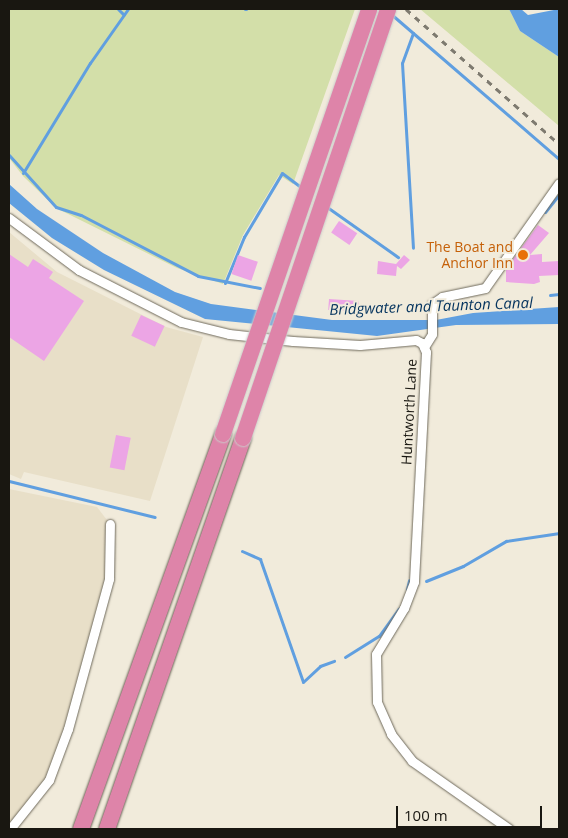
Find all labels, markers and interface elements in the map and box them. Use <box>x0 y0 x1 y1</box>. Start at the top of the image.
place label: The Boat and Anchor Inn <box>426 239 513 272</box>
marker: The Boat and Anchor Inn <box>517 249 529 261</box>
water label: Bridgwater and Taunton Canal <box>329 293 533 319</box>
street label: Huntworth Lane <box>398 359 420 465</box>
scale bar <box>398 796 544 828</box>
text: 100 m <box>404 805 448 825</box>

